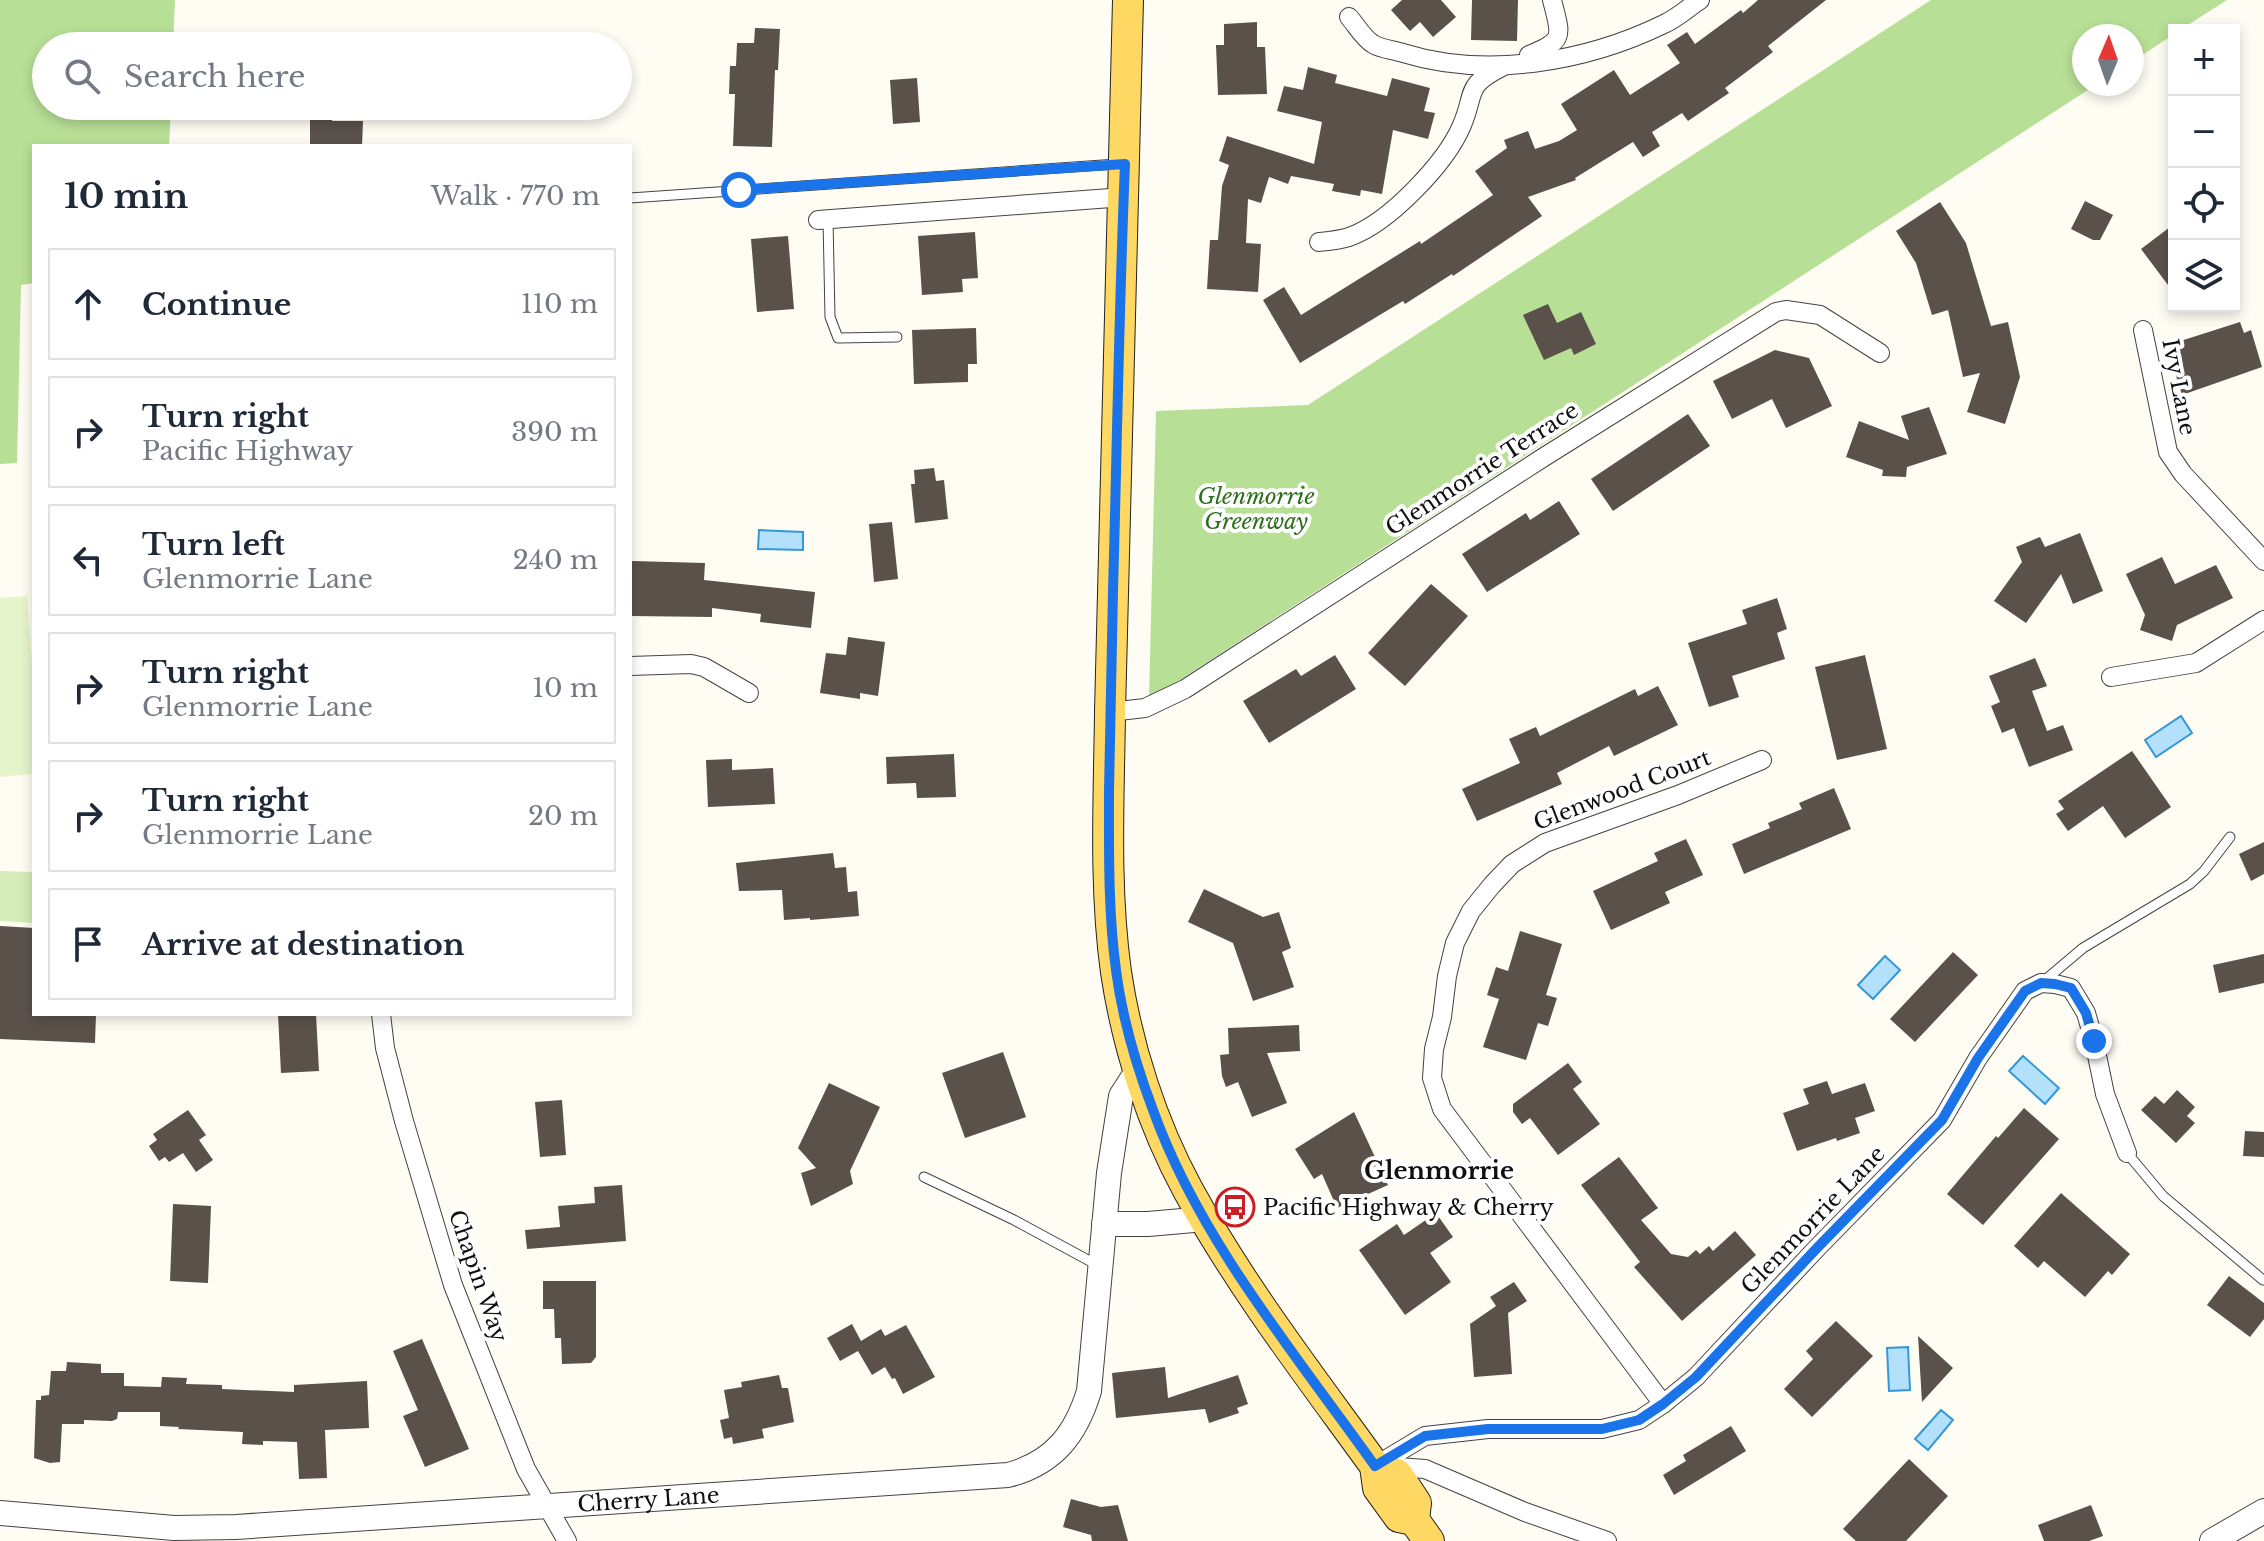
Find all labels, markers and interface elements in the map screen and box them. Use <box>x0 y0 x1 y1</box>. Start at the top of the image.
north arrow <box>2072 24 2144 96</box>
map controls <box>2168 24 2240 312</box>
button: + <box>2168 24 2240 96</box>
search box <box>32 32 632 120</box>
icon: search <box>60 54 104 98</box>
text: Search here <box>124 58 305 95</box>
button: − <box>2168 96 2240 168</box>
button: locate <box>2168 168 2240 240</box>
route start <box>721 172 757 208</box>
text: 10 min <box>64 175 188 217</box>
text: Walk · 770 m <box>431 180 600 212</box>
button: layers <box>2168 240 2240 312</box>
icon: ahead <box>66 282 110 326</box>
text: Continue <box>142 286 291 323</box>
text: 110 m <box>521 288 598 320</box>
street label: Ivy Lane <box>2156 337 2202 437</box>
street label: Glenmorrie Terrace <box>1381 397 1583 541</box>
text: Turn right <box>142 398 309 435</box>
icon: right <box>66 410 110 454</box>
text: 390 m <box>511 416 598 448</box>
text: Pacific Highway <box>142 435 353 467</box>
park label: Glenmorrie Greenway <box>1198 483 1314 535</box>
text: Turn left <box>142 526 285 563</box>
icon: left <box>66 538 110 582</box>
text: 240 m <box>513 544 598 576</box>
text: Glenmorrie Lane <box>142 563 373 595</box>
text: Turn right <box>142 654 309 691</box>
icon: right <box>66 666 110 710</box>
text: 10 m <box>532 672 598 704</box>
text: Glenmorrie Lane <box>142 691 373 723</box>
street label: Glenwood Court <box>1530 744 1715 836</box>
text: Turn right <box>142 782 309 819</box>
icon: right <box>66 794 110 838</box>
text: 20 m <box>528 800 598 832</box>
text: Glenmorrie Lane <box>142 819 373 851</box>
icon: arrive <box>66 922 110 966</box>
text: Arrive at destination <box>142 926 465 963</box>
route end <box>2076 1023 2112 1059</box>
street label: Glenmorrie Lane <box>1735 1140 1891 1300</box>
district label: Glenmorrie <box>1364 1156 1514 1185</box>
bus stop icon: Pacific Highway & Cherry <box>1214 1186 1256 1228</box>
place label: Pacific Highway & Cherry <box>1263 1194 1554 1221</box>
street label: Chapin Way <box>443 1206 513 1346</box>
street label: Cherry Lane <box>577 1481 720 1517</box>

